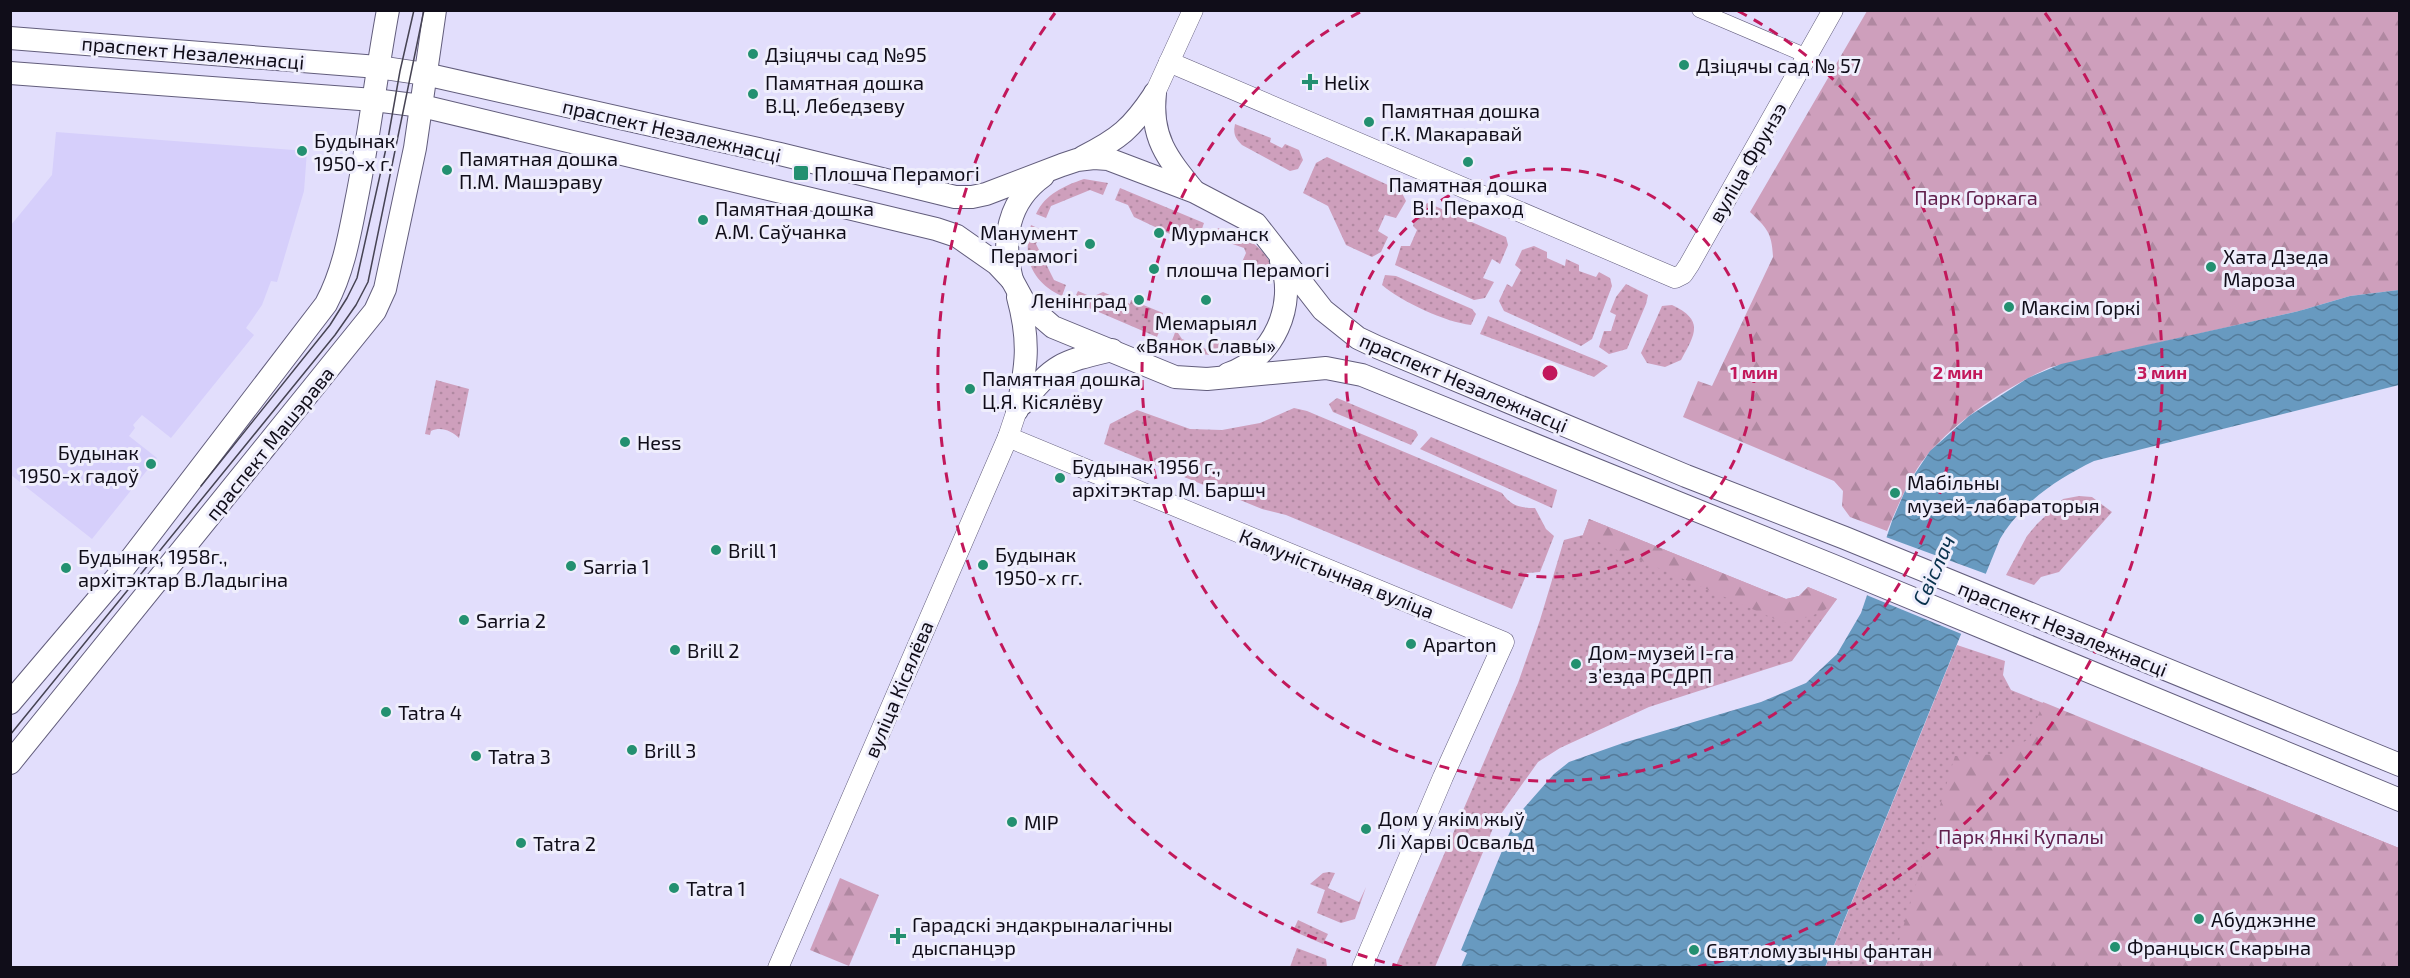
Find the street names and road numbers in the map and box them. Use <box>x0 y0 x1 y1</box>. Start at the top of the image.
street label: праспект Незалежнасці <box>81 30 305 74</box>
street label: праспект Незалежнасці <box>560 93 784 167</box>
street label: вуліца Фрунзэ <box>1703 98 1792 227</box>
street label: праспект Незалежнасці <box>1356 327 1572 437</box>
street label: праспект Машэрава <box>200 361 338 525</box>
street label: Камуністычная вуліца <box>1236 523 1438 624</box>
street label: праспект Незалежнасці <box>1955 575 2171 681</box>
street label: вуліца Кісялёва <box>858 617 939 761</box>

